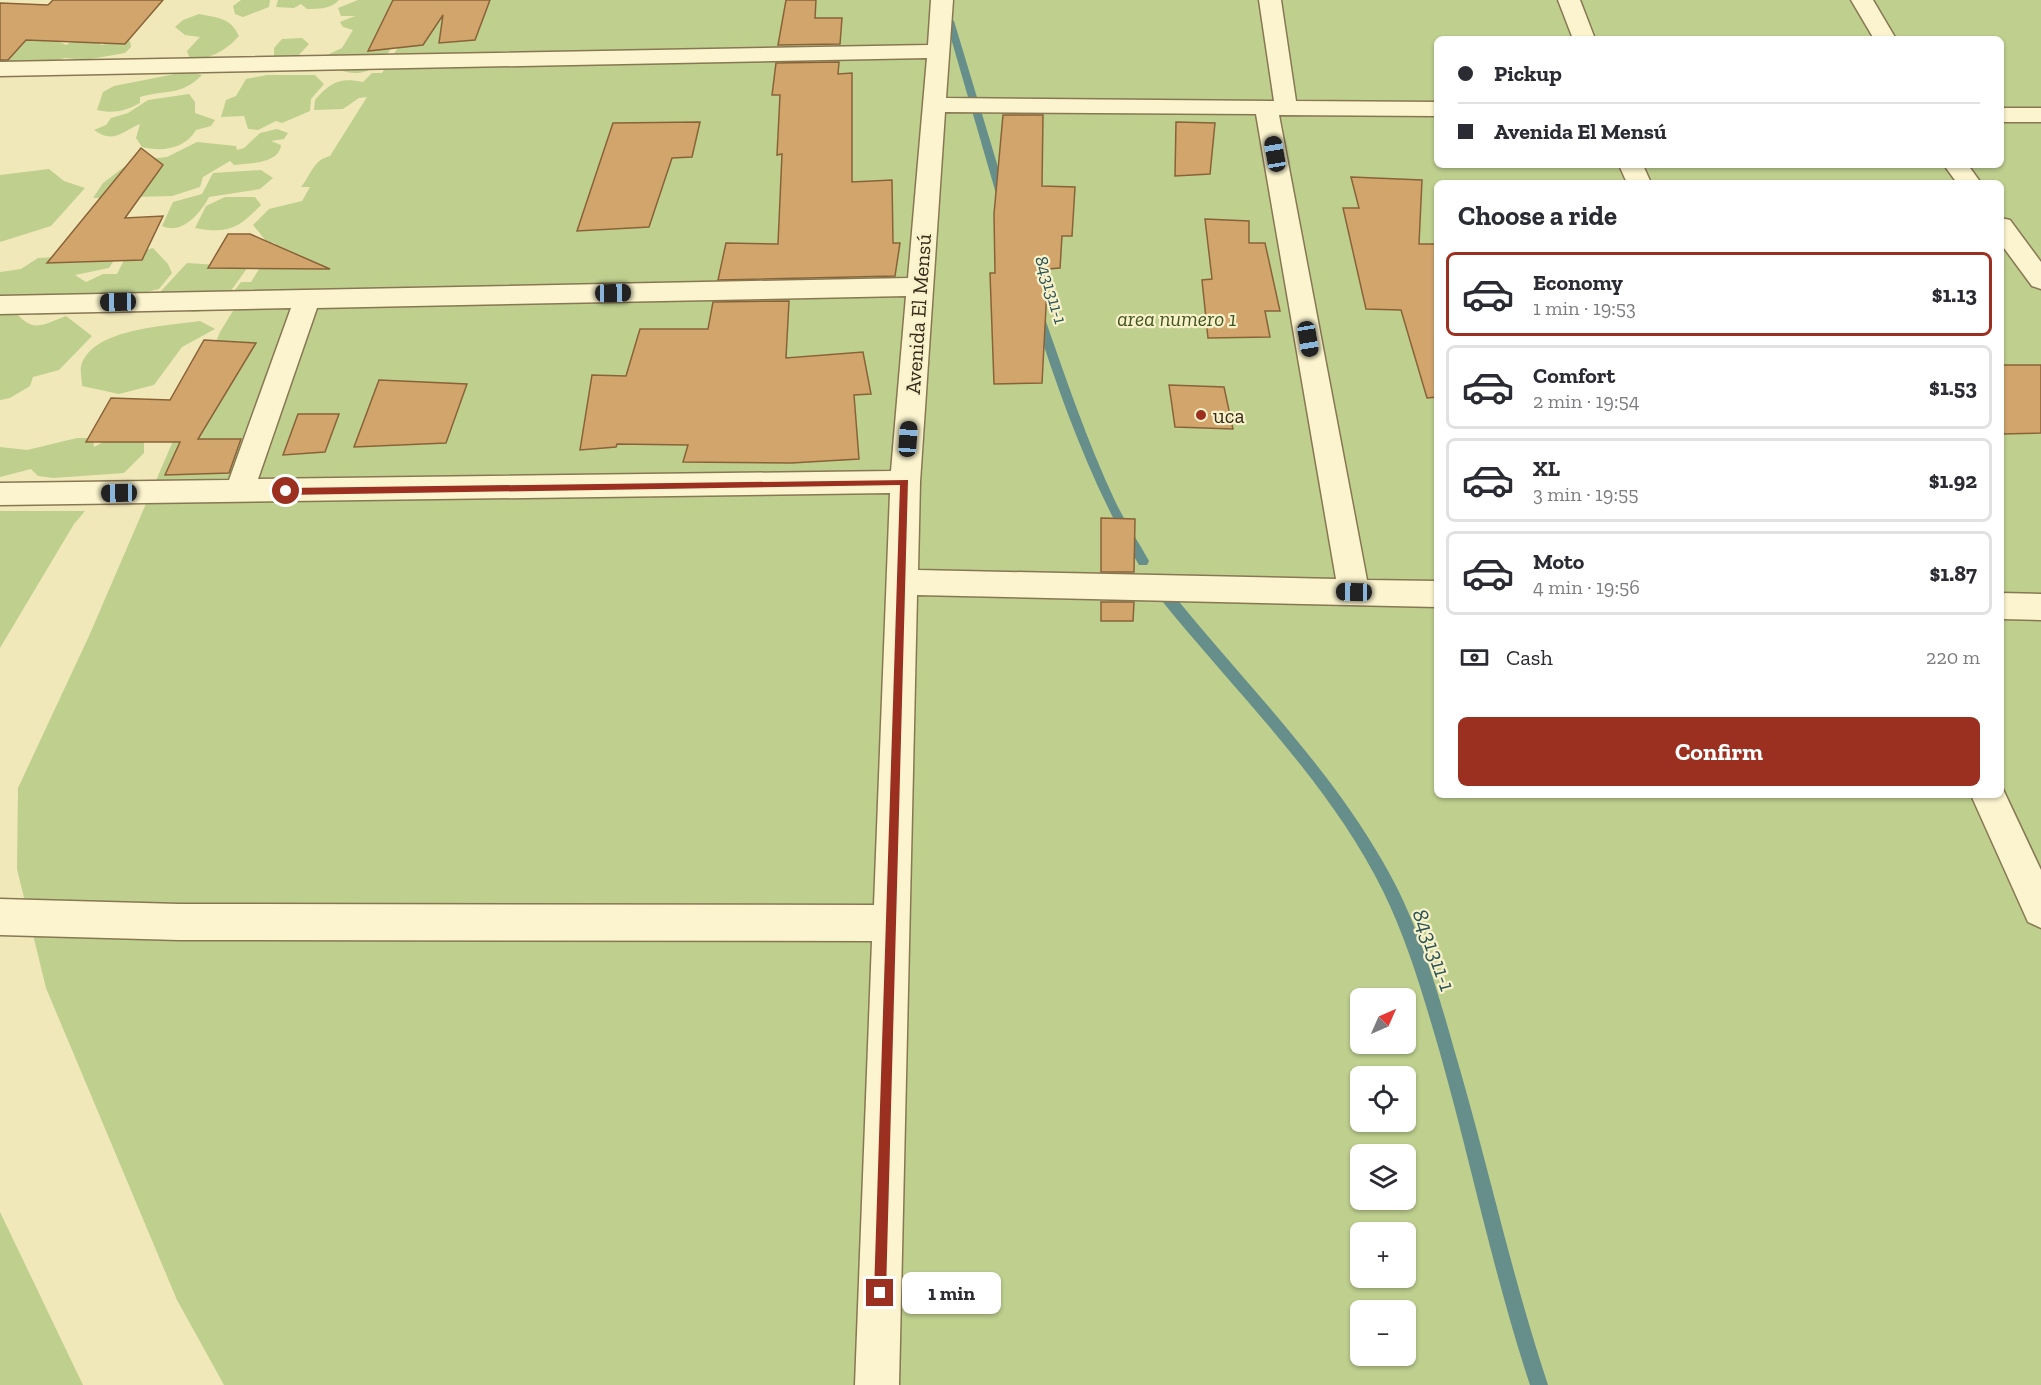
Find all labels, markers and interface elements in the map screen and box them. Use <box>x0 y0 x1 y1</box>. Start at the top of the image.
text: Pickup <box>1494 60 1562 87</box>
text: Avenida El Mensú <box>1494 118 1667 145</box>
car <box>1263 135 1287 173</box>
text: Choose a ride <box>1458 200 1617 232</box>
street label: Avenida El Mensú <box>900 233 936 395</box>
water label: 8431311-1 <box>1030 253 1072 327</box>
icon: car <box>1461 267 1515 321</box>
text: Economy <box>1533 269 1623 296</box>
text: $1.13 <box>1932 281 1977 308</box>
car <box>595 284 631 302</box>
car <box>100 293 136 311</box>
text: 1 min · 19:53 <box>1533 296 1636 320</box>
park label: area numero 1 <box>1117 306 1237 331</box>
car <box>1296 320 1320 358</box>
icon: car <box>1461 360 1515 414</box>
text: Comfort <box>1533 362 1615 389</box>
text: $1.53 <box>1929 374 1977 401</box>
text: 2 min · 19:54 <box>1533 389 1639 413</box>
place label: uca <box>1213 403 1245 428</box>
marker: uca <box>1194 408 1208 422</box>
car <box>898 420 918 458</box>
icon: car <box>1461 453 1515 507</box>
text: XL <box>1533 455 1560 482</box>
text: $1.92 <box>1929 467 1977 494</box>
route start <box>272 477 299 504</box>
text: 3 min · 19:55 <box>1533 482 1638 506</box>
car <box>101 484 137 502</box>
icon: car <box>1461 546 1515 600</box>
text: Moto <box>1533 548 1584 575</box>
text: $1.87 <box>1930 560 1977 587</box>
text: 4 min · 19:56 <box>1533 575 1640 599</box>
car <box>1336 583 1372 601</box>
icon: cash <box>1458 641 1491 674</box>
text: Cash <box>1506 644 1553 671</box>
text: 220 m <box>1926 645 1980 669</box>
button: Confirm <box>1458 717 1980 786</box>
water label: 8431311-1 <box>1407 905 1461 995</box>
north arrow <box>1350 988 1416 1054</box>
map controls <box>1350 988 1416 1366</box>
button: locate <box>1350 1066 1416 1132</box>
button: layers <box>1350 1144 1416 1210</box>
button: + <box>1350 1222 1416 1288</box>
callout: 1 min <box>901 1272 1000 1314</box>
route end <box>866 1279 893 1306</box>
text: 1 min <box>928 1281 975 1305</box>
button: − <box>1350 1300 1416 1366</box>

